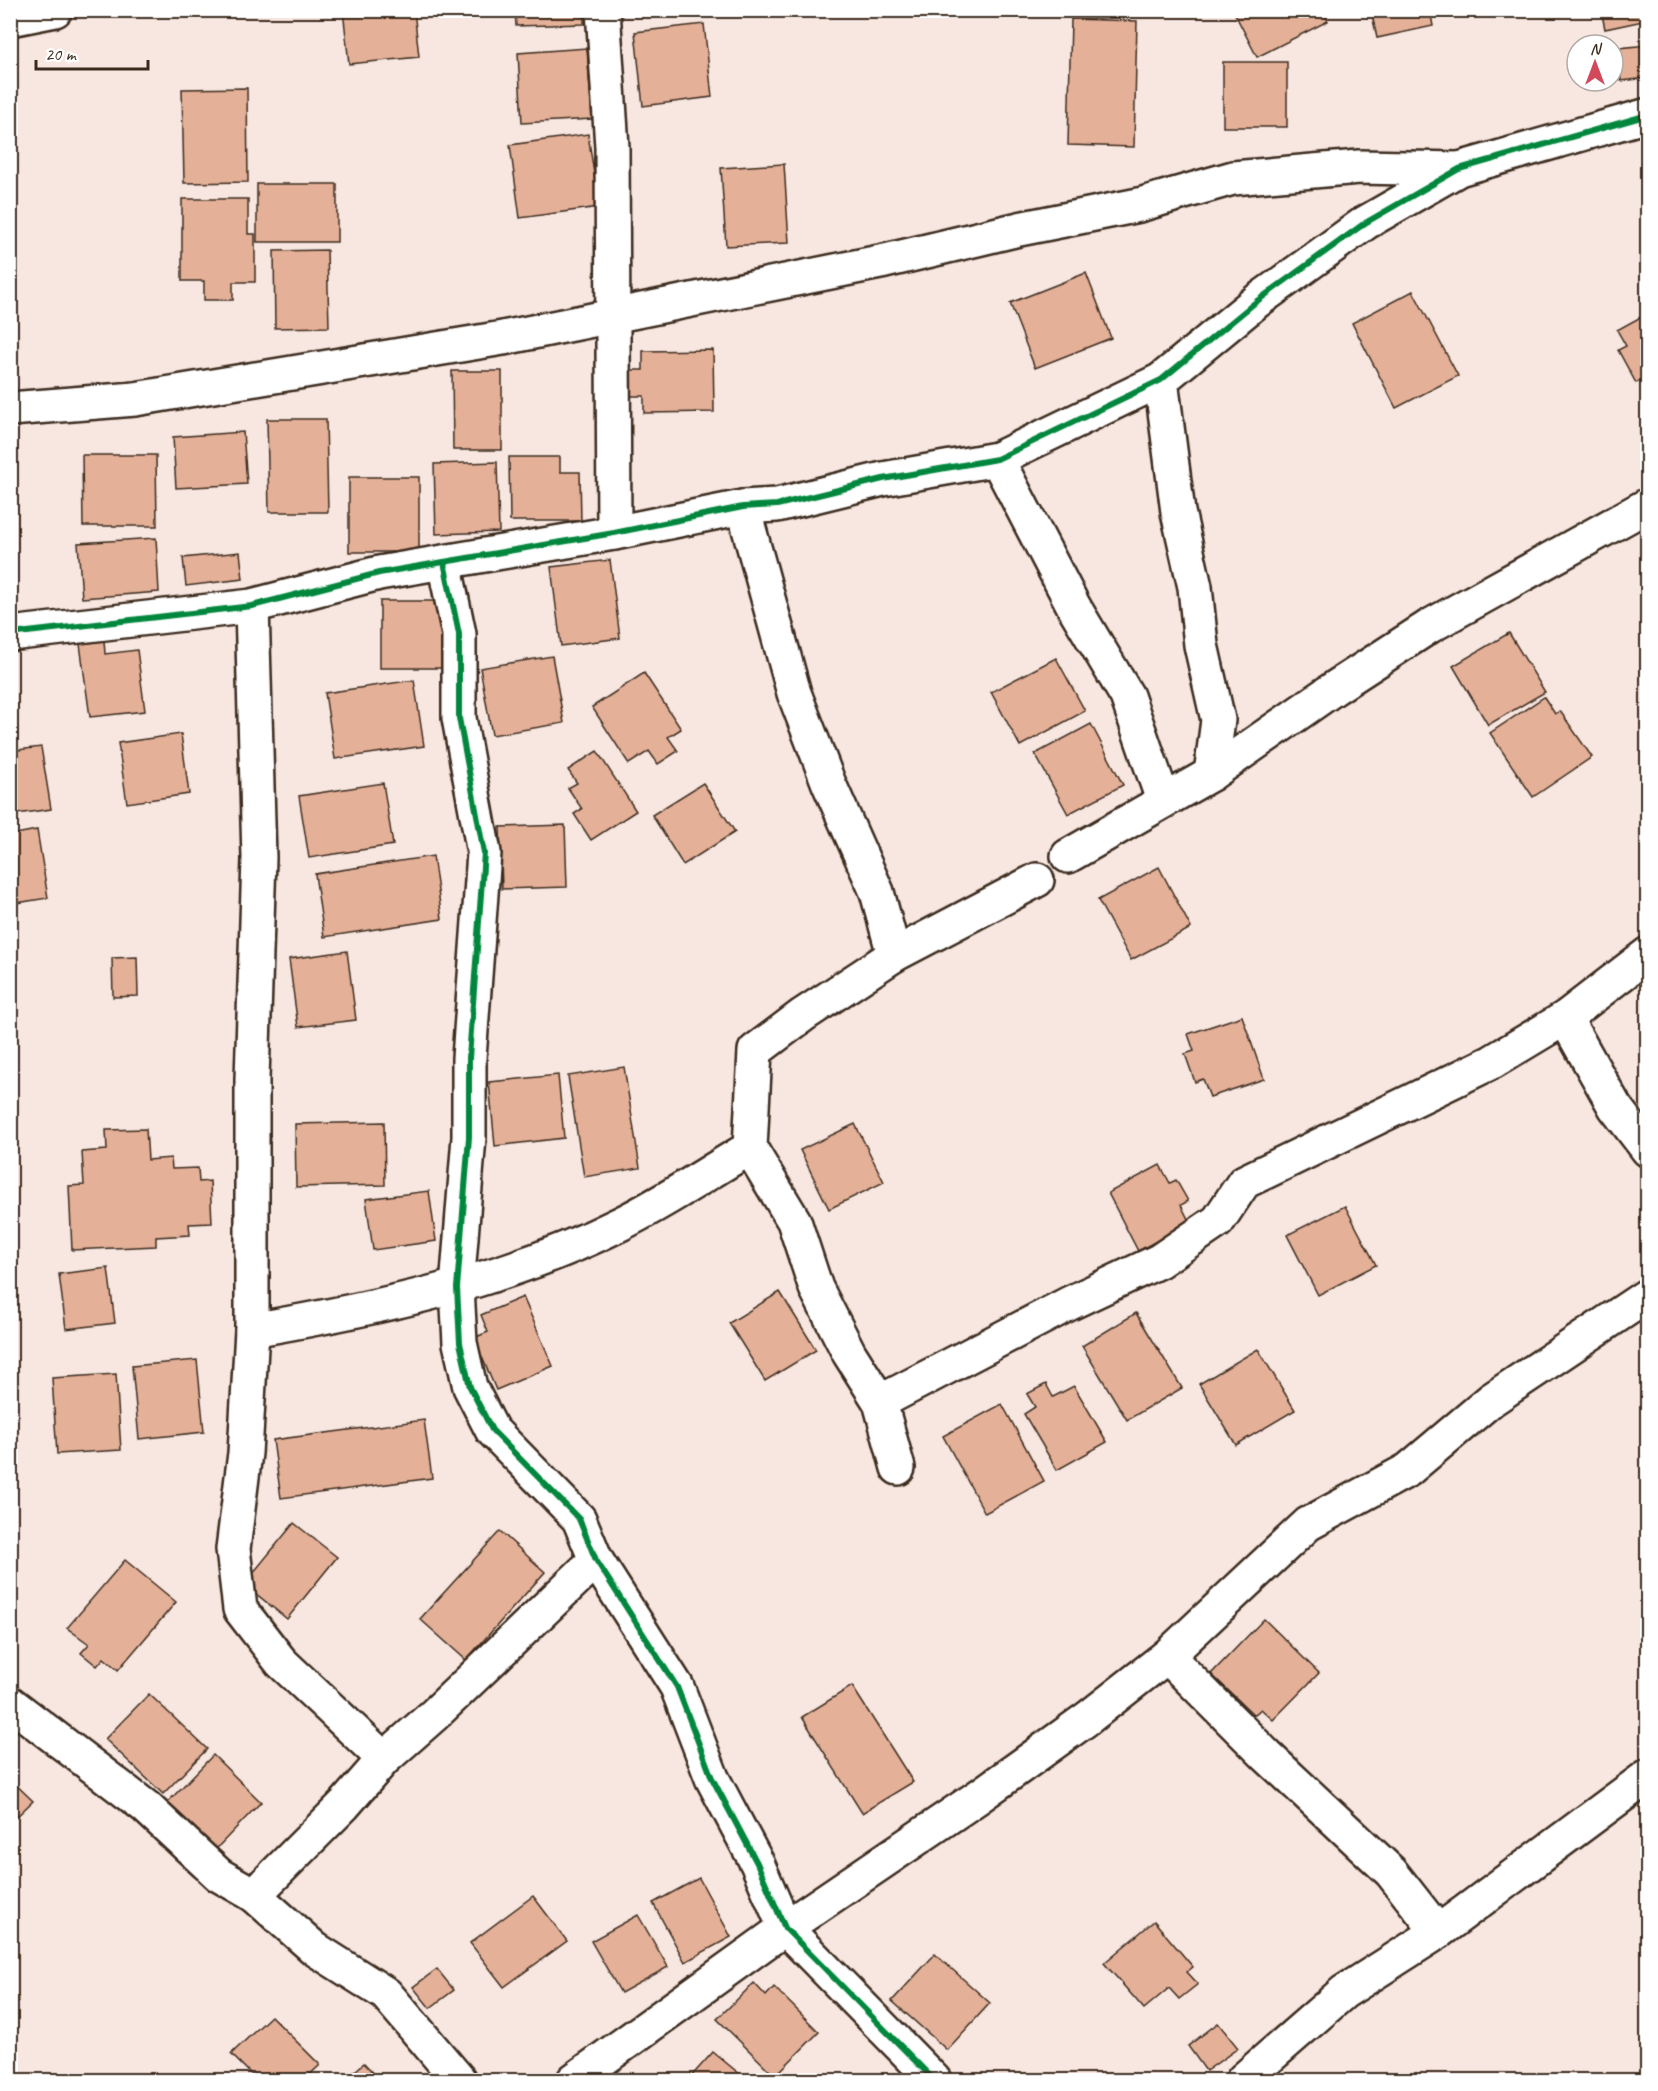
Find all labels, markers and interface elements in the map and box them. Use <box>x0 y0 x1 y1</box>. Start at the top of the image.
scale bar <box>36 33 148 71</box>
north arrow <box>1565 33 1625 93</box>
text: N <box>1590 39 1603 59</box>
text: 20 m <box>45 43 78 65</box>

